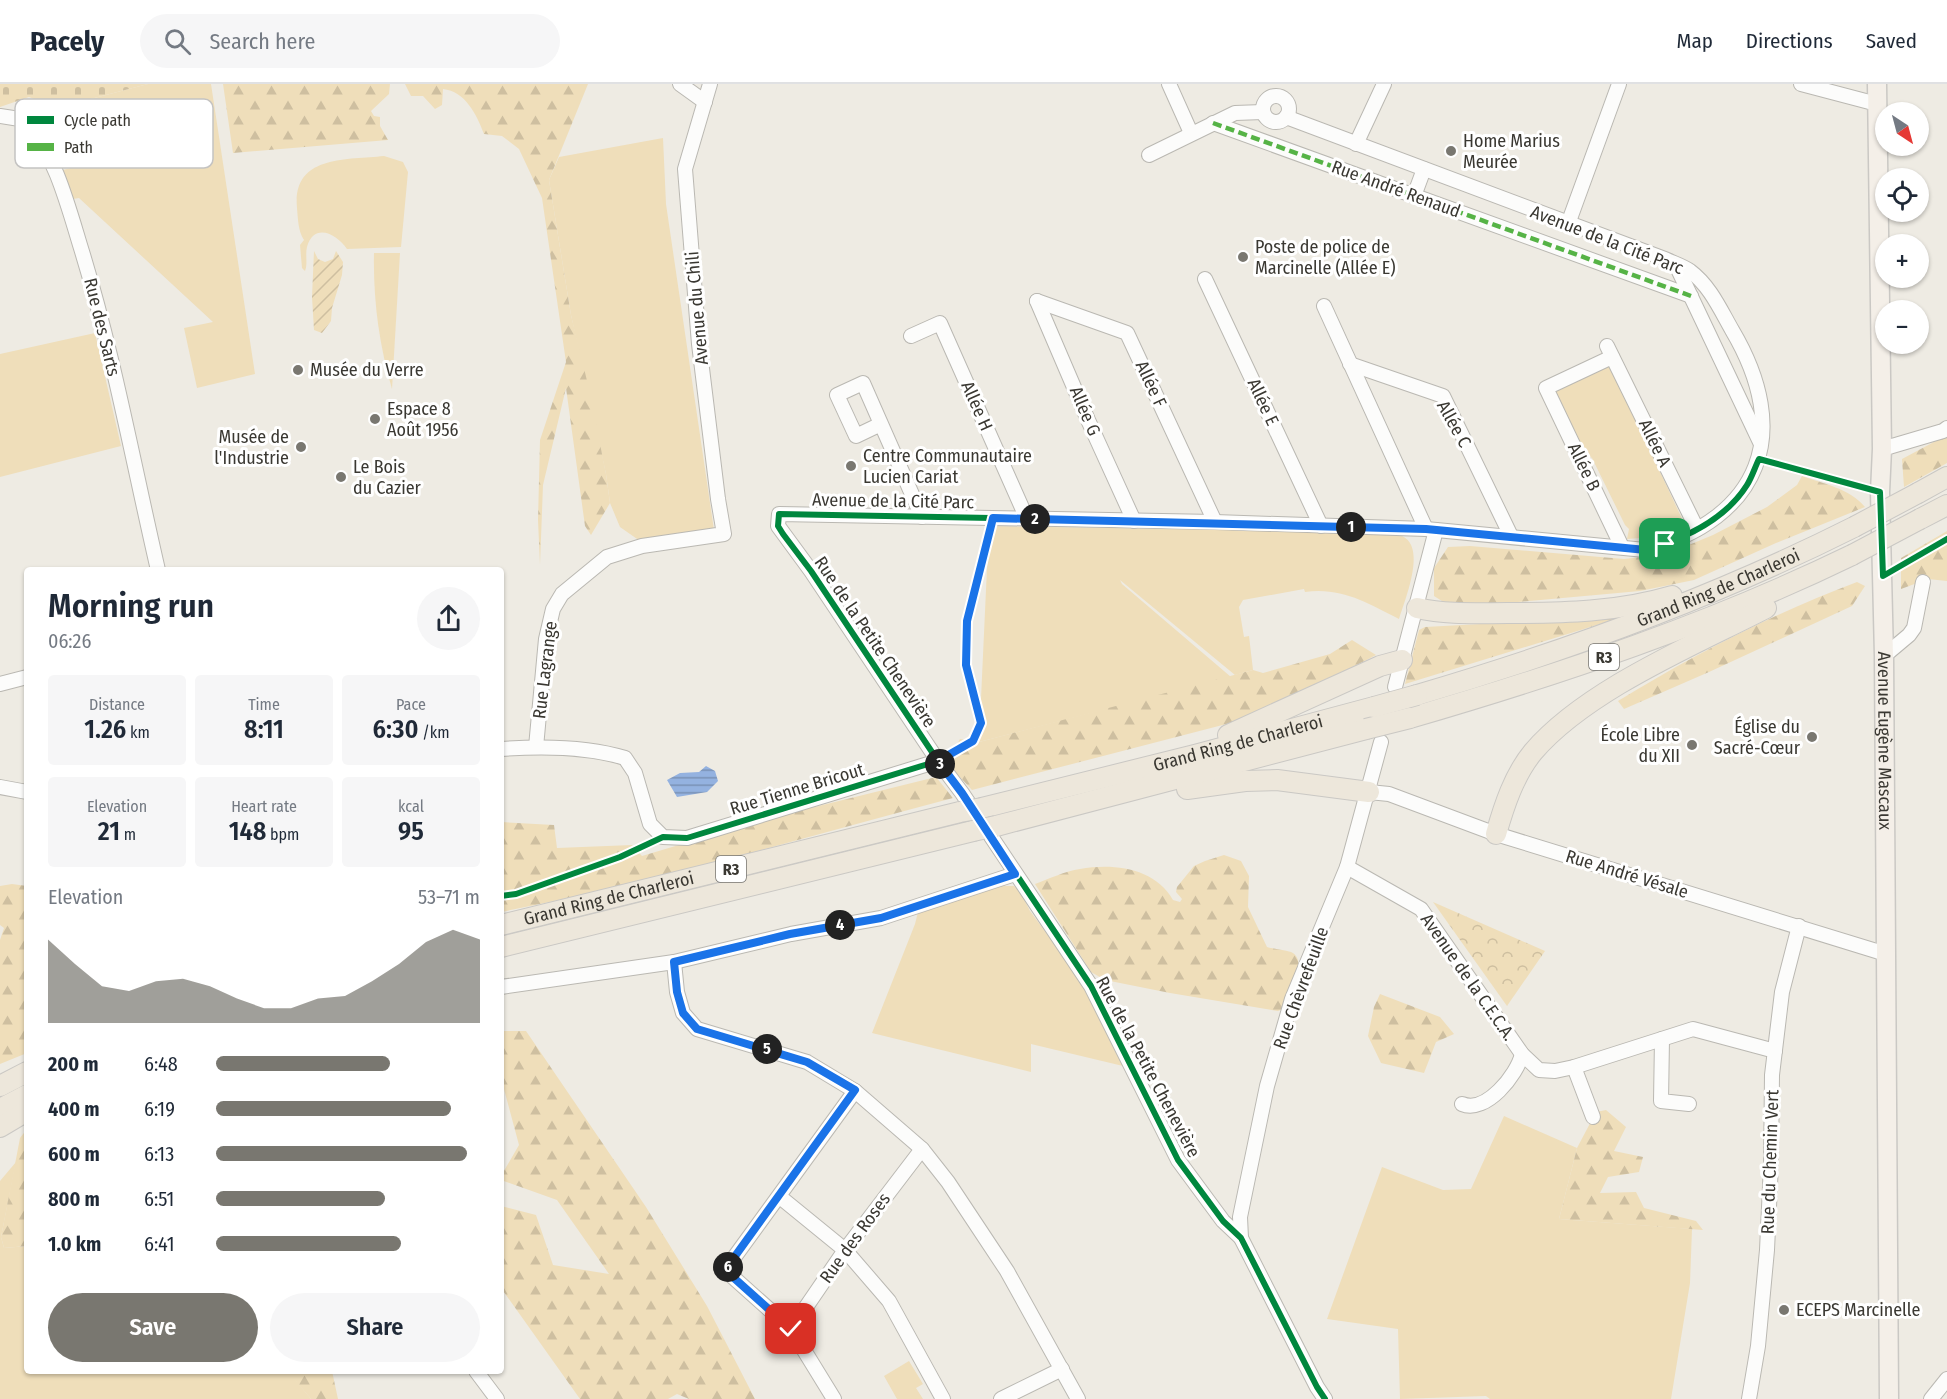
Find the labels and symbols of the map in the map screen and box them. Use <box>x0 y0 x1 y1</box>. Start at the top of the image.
legend <box>15 99 213 168</box>
north arrow <box>1875 102 1929 156</box>
text: Cycle path <box>64 111 131 130</box>
place label: Home Marius Meurée <box>1463 130 1560 173</box>
text: Path <box>64 138 93 157</box>
marker: Home Marius Meurée <box>1444 144 1458 158</box>
street label: Rue André Renaud <box>1329 155 1463 223</box>
street label: Avenue de la Cité Parc <box>1527 201 1687 279</box>
place label: Poste de police de Marcinelle (Allée E) <box>1255 236 1396 279</box>
street label: Avenue du Chili <box>681 250 713 366</box>
marker: Poste de police de Marcinelle (Allée E) <box>1236 250 1250 264</box>
street label: Rue des Sarts <box>79 276 125 379</box>
street label: Allée F <box>1131 357 1171 411</box>
place label: Musée du Verre <box>310 359 424 381</box>
marker: Musée du Verre <box>291 363 305 377</box>
street label: Allée E <box>1243 375 1283 429</box>
street label: Allée H <box>956 378 998 434</box>
street label: Allée G <box>1065 383 1105 439</box>
street label: Allée C <box>1432 397 1476 451</box>
place label: Espace 8 Août 1956 <box>387 398 458 441</box>
marker: Espace 8 Août 1956 <box>368 412 382 426</box>
street label: Allée A <box>1634 416 1676 471</box>
place label: Musée de l'Industrie <box>214 426 289 469</box>
street label: Allée B <box>1563 439 1605 495</box>
marker: Musée de l'Industrie <box>294 440 308 454</box>
place label: Centre Communautaire Lucien Cariat <box>863 445 1032 488</box>
place label: Le Bois du Cazier <box>353 456 422 499</box>
marker: Centre Communautaire Lucien Cariat <box>844 459 858 473</box>
marker: Le Bois du Cazier <box>334 470 348 484</box>
street label: Avenue de la Cité Parc <box>812 489 974 513</box>
pin: 2 <box>1020 504 1050 534</box>
pin: 1 <box>1336 512 1366 542</box>
pin <box>1639 518 1690 569</box>
street label: Grand Ring de Charleroi <box>1634 544 1803 632</box>
street label: Rue de la Petite Chenevière <box>810 552 941 732</box>
street label: Rue Lagrange <box>528 620 562 720</box>
road number: R3 <box>1589 644 1619 670</box>
street label: Avenue Eugène Mascaux <box>1873 651 1896 830</box>
street label: Grand Ring de Charleroi <box>1151 710 1325 776</box>
place label: Église du Sacré-Cœur <box>1714 715 1801 759</box>
place label: École Libre du XII <box>1601 723 1680 767</box>
marker: Église du Sacré-Cœur <box>1805 730 1819 744</box>
marker: École Libre du XII <box>1685 738 1699 752</box>
pin: 3 <box>925 749 955 779</box>
street label: Rue Tienne Bricout <box>727 758 867 820</box>
street label: Rue André Vésale <box>1563 845 1691 903</box>
road number: R3 <box>716 856 746 882</box>
street label: Grand Ring de Charleroi <box>521 867 696 930</box>
street label: Avenue de la C.E.C.A. <box>1416 909 1520 1045</box>
pin: 4 <box>825 910 855 940</box>
street label: Rue Chèvrefeuille <box>1269 924 1333 1052</box>
street label: Rue de la Petite Chenevière <box>1091 973 1205 1161</box>
pin: 5 <box>752 1034 782 1064</box>
street label: Rue du Chemin Vert <box>1756 1089 1784 1235</box>
street label: Rue des Roses <box>815 1188 895 1287</box>
pin: 6 <box>713 1252 743 1282</box>
place label: ECEPS Marcinelle <box>1796 1299 1920 1321</box>
pin <box>765 1303 816 1354</box>
marker: ECEPS Marcinelle <box>1777 1303 1791 1317</box>

